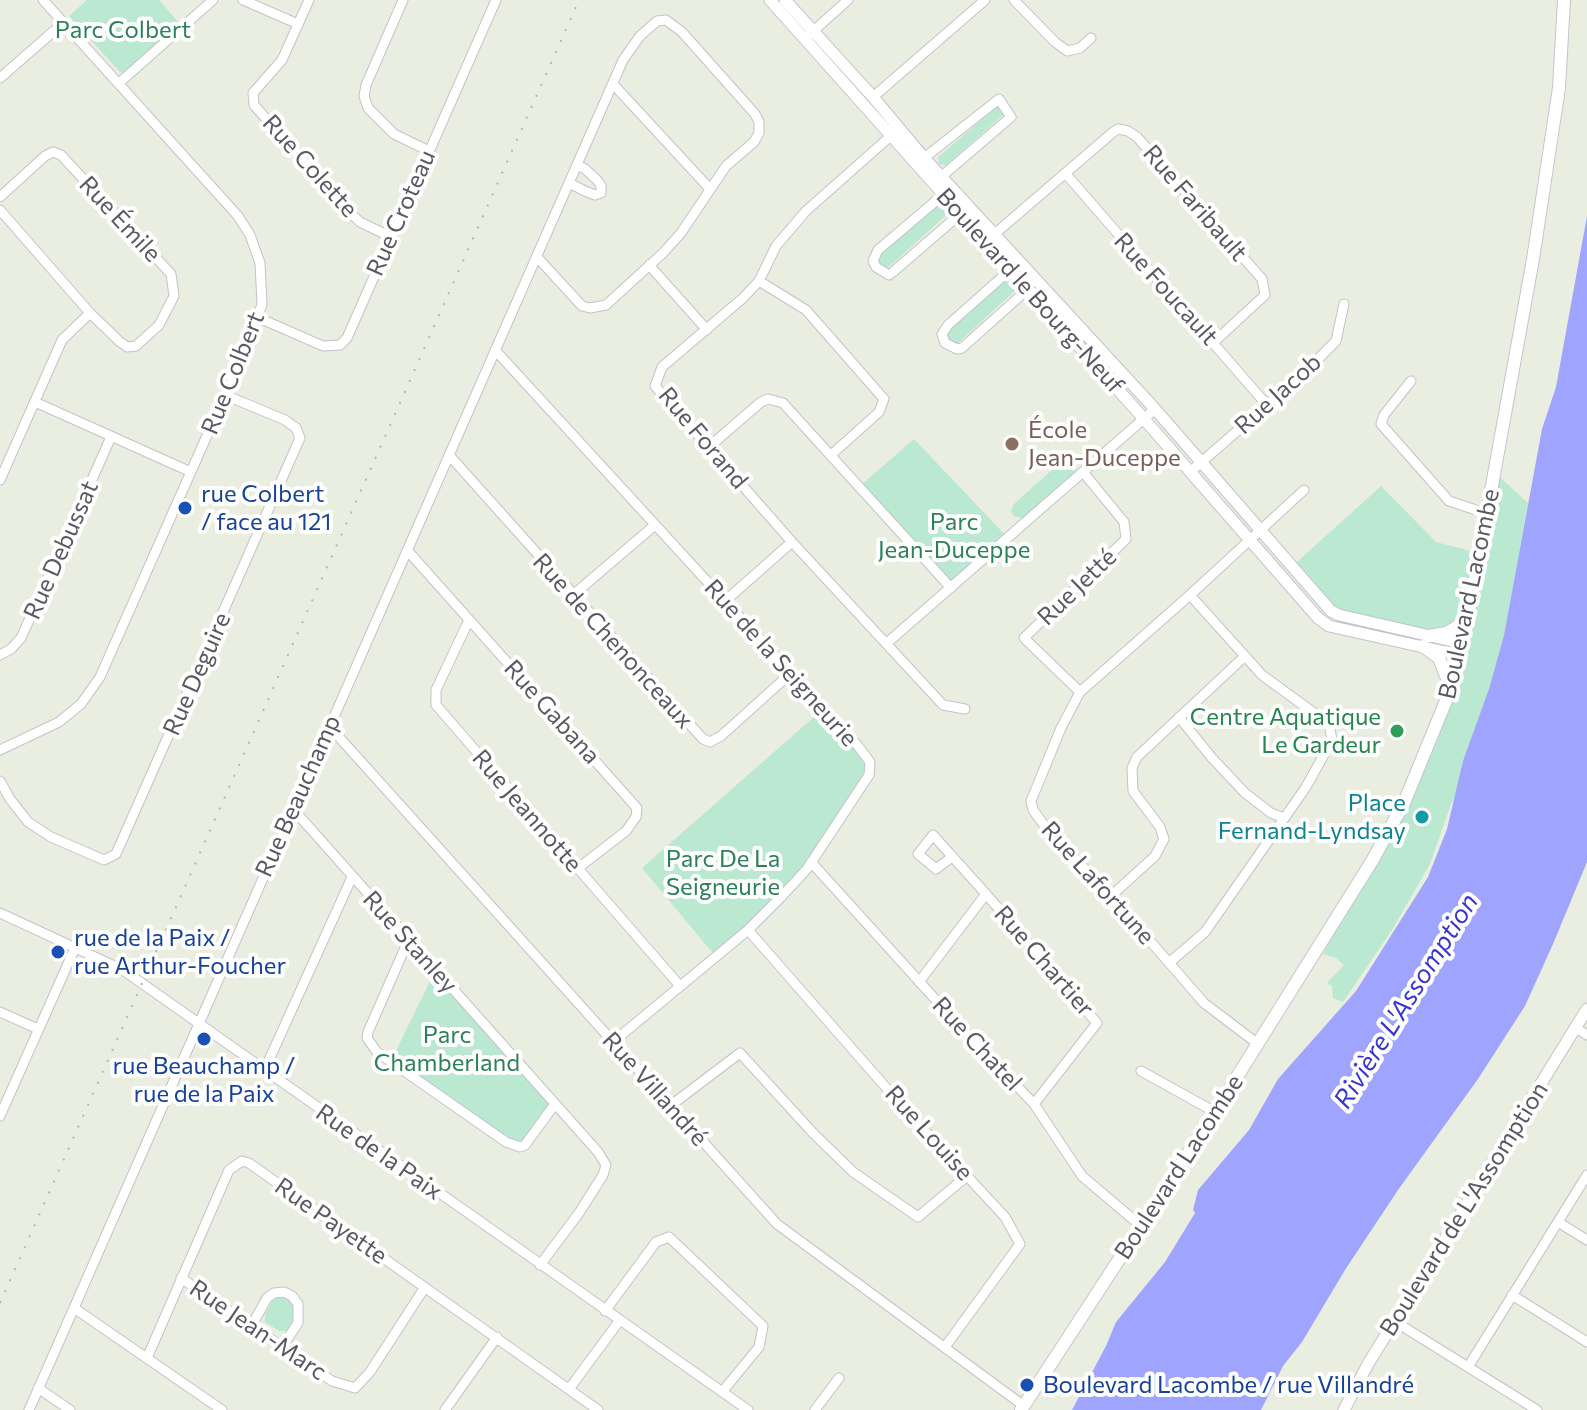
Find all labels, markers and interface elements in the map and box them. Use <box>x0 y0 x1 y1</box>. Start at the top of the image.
park label: Parc Colbert <box>55 16 191 44</box>
street label: Rue Colette <box>256 109 364 223</box>
street label: Rue Faribault <box>1137 139 1253 267</box>
street label: Rue Croteau <box>360 146 442 280</box>
street label: Rue Émile <box>73 170 167 268</box>
street label: Boulevard le Bourg-Neuf <box>930 182 1130 400</box>
street label: Rue Foucault <box>1108 227 1224 351</box>
street label: Rue Colbert <box>195 307 271 439</box>
street label: Rue Jacob <box>1229 348 1327 440</box>
street label: Rue Forand <box>652 381 754 495</box>
place label: École Jean-Duceppe <box>1028 416 1181 472</box>
marker: École Jean-Duceppe <box>1003 435 1021 453</box>
street label: Rue Debussat <box>18 476 104 624</box>
place label: rue Colbert / face au 121 <box>201 480 332 536</box>
street label: Boulevard Lacombe <box>1433 486 1505 702</box>
marker: rue Colbert / face au 121 <box>176 499 194 517</box>
park label: Parc Jean-Duceppe <box>878 508 1030 564</box>
street label: Rue Jetté <box>1032 543 1122 631</box>
street label: Rue de Chenonceaux <box>527 548 699 734</box>
street label: Rue de la Seigneurie <box>698 573 864 753</box>
street label: Rue Deguire <box>157 608 237 740</box>
street label: Rue Gabana <box>498 654 606 770</box>
place label: Centre Aquatique Le Gardeur <box>1190 703 1381 759</box>
street label: Rue Beauchamp <box>249 711 347 881</box>
marker: Centre Aquatique Le Gardeur <box>1388 722 1406 740</box>
street label: Rue Jeannotte <box>466 744 588 878</box>
place label: Place Fernand-Lyndsay <box>1218 789 1406 845</box>
marker: Place Fernand-Lyndsay <box>1413 808 1431 826</box>
street label: Rue Lafortune <box>1035 816 1161 950</box>
park label: Parc De La Seigneurie <box>666 845 780 901</box>
street label: Rue Stanley <box>357 885 463 999</box>
water label: Rivière L'Assomption <box>1327 888 1485 1114</box>
street label: Rue Chartier <box>988 900 1100 1022</box>
place label: rue de la Paix / rue Arthur-Foucher <box>74 924 286 980</box>
marker: rue de la Paix / rue Arthur-Foucher <box>49 943 67 961</box>
street label: Rue Chatel <box>926 991 1028 1097</box>
park label: Parc Chamberland <box>374 1021 520 1077</box>
street label: Rue Villandré <box>596 1026 714 1152</box>
marker: rue Beauchamp / rue de la Paix <box>195 1030 213 1048</box>
place label: rue Beauchamp / rue de la Paix <box>113 1052 295 1108</box>
street label: Boulevard Lacombe <box>1109 1069 1249 1265</box>
street label: Boulevard de L'Assomption <box>1374 1077 1554 1341</box>
street label: Rue Louise <box>879 1080 979 1186</box>
street label: Rue de la Paix <box>310 1098 448 1206</box>
street label: Rue Payette <box>269 1172 393 1270</box>
street label: Rue Jean-Marc <box>184 1274 332 1386</box>
place label: Boulevard Lacombe / rue Villandré <box>1043 1371 1414 1399</box>
marker: Boulevard Lacombe / rue Villandré <box>1018 1376 1036 1394</box>

